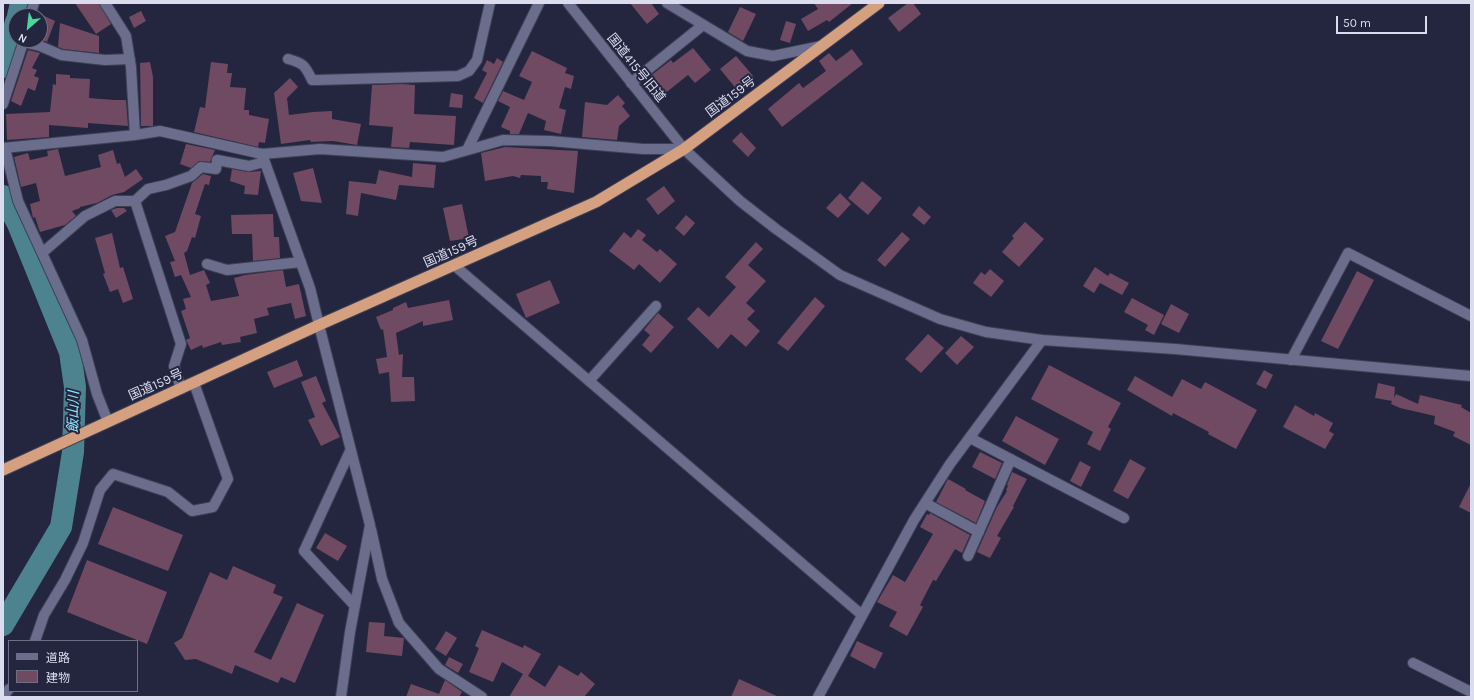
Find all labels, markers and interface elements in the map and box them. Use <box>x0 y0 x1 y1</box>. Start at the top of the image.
north arrow <box>8 8 48 48</box>
scale bar <box>1338 8 1429 34</box>
text: 50 m <box>1343 16 1371 30</box>
street label: 国道415号旧道 <box>604 30 668 106</box>
text: N <box>16 31 29 46</box>
street label: 国道159号 <box>703 73 759 121</box>
street label: 国道159号 <box>421 233 481 271</box>
street label: 国道159号 <box>126 366 186 404</box>
water label: 飯山川 <box>65 391 83 433</box>
legend <box>8 640 138 692</box>
text: 道路 <box>46 651 70 665</box>
text: 建物 <box>46 671 70 685</box>

